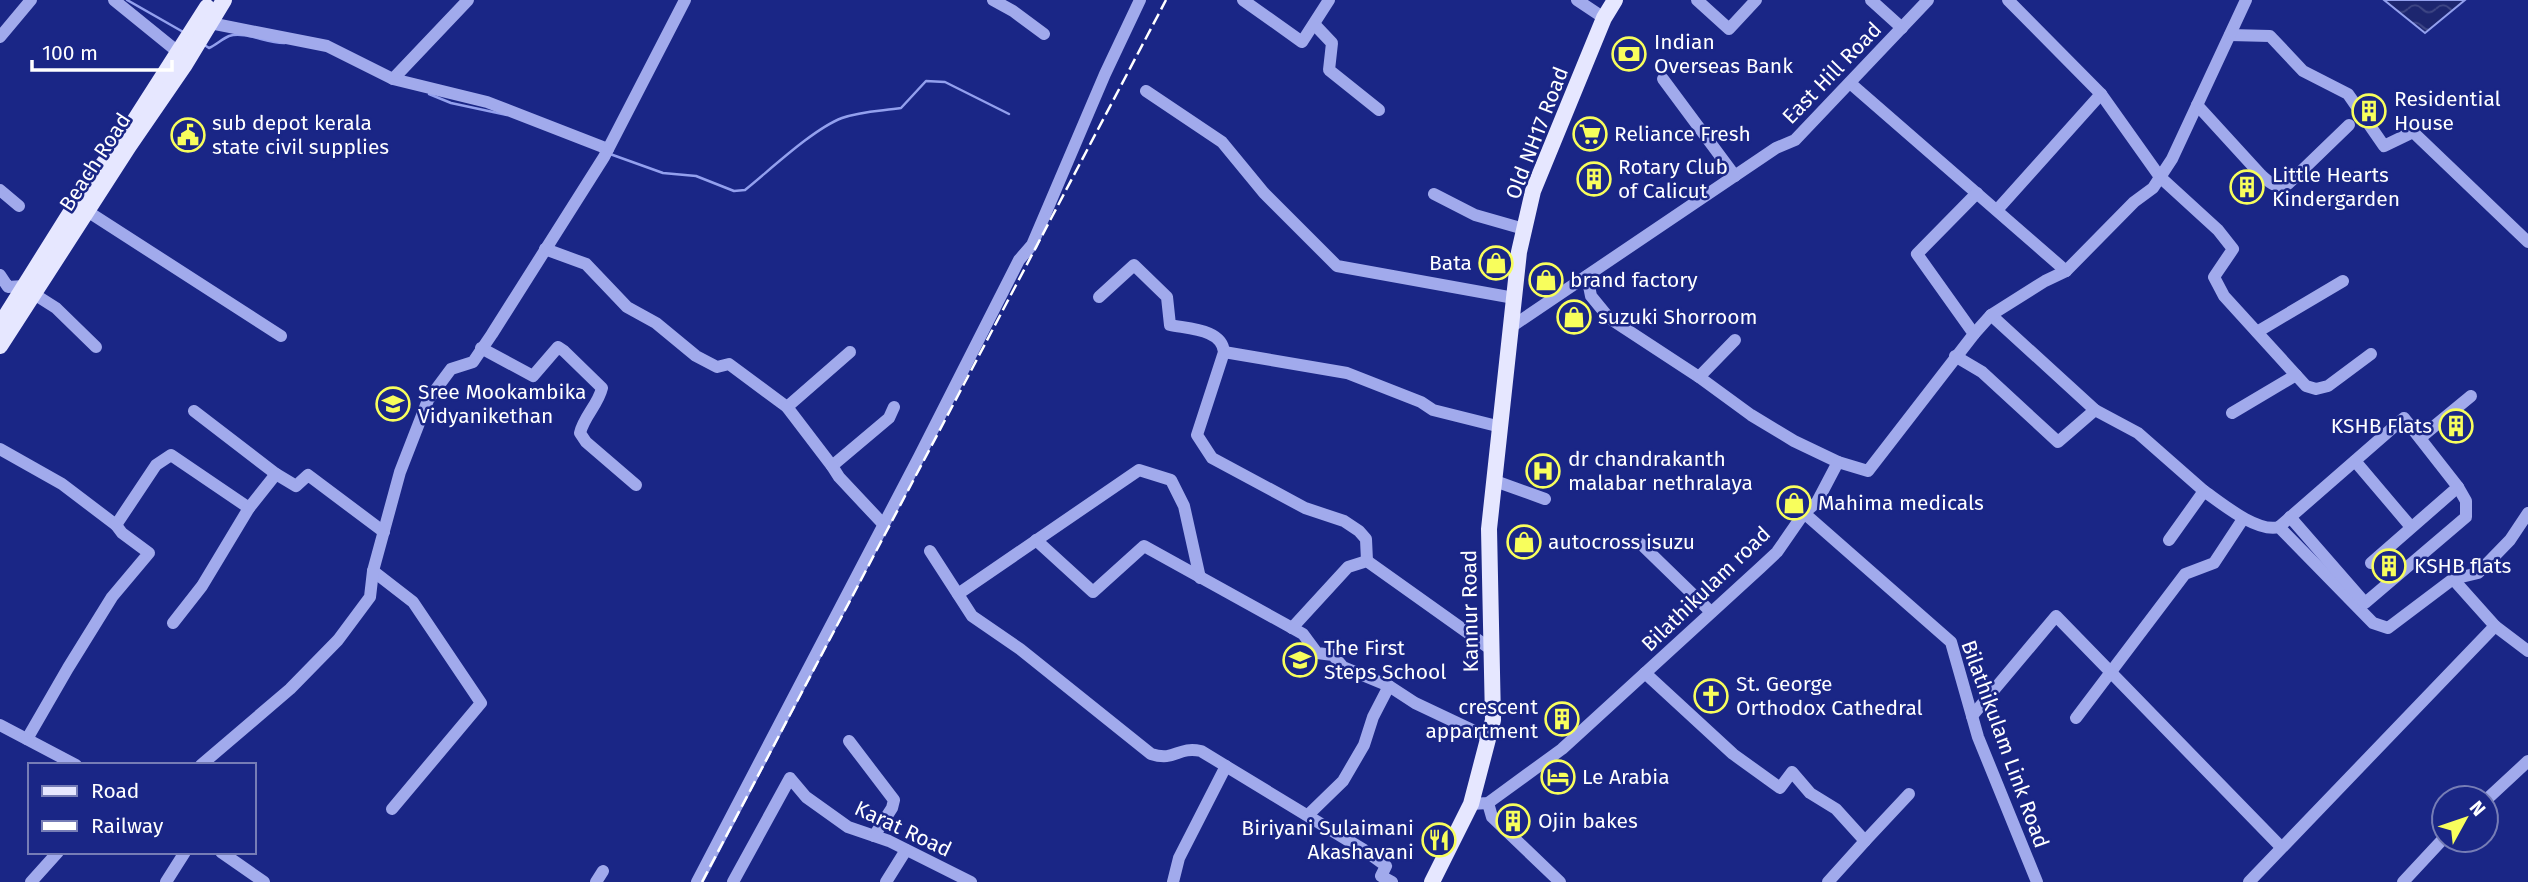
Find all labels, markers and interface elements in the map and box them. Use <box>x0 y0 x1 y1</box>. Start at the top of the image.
street label: East Hill Road <box>1777 17 1887 129</box>
scale bar <box>32 28 172 72</box>
place label: Indian Overseas Bank <box>1654 29 1793 79</box>
bank icon: Indian Overseas Bank <box>1610 35 1648 73</box>
text: 100 m <box>42 40 98 66</box>
street label: Old NH17 Road <box>1500 63 1574 203</box>
place label: Residential House <box>2394 86 2501 136</box>
building icon: Residential House <box>2350 92 2388 130</box>
street label: Beach Road <box>54 108 136 216</box>
place label: sub depot kerala state civil supplies <box>212 110 389 160</box>
supermarket icon: Reliance Fresh <box>1571 115 1609 153</box>
public building icon: sub depot kerala state civil supplies <box>169 116 207 154</box>
place label: Reliance Fresh <box>1614 121 1751 147</box>
place label: Rotary Club of Calicut <box>1618 154 1728 204</box>
building icon: Rotary Club of Calicut <box>1575 160 1613 198</box>
place label: Little Hearts Kindergarden <box>2272 162 2400 212</box>
building icon: Little Hearts Kindergarden <box>2228 168 2266 206</box>
shop icon: Bata <box>1477 244 1515 282</box>
place label: Bata <box>1429 250 1472 276</box>
shop icon: brand factory <box>1527 261 1565 299</box>
place label: brand factory <box>1570 267 1698 293</box>
shop icon: suzuki Shorroom <box>1555 298 1593 336</box>
place label: suzuki Shorroom <box>1598 304 1758 330</box>
place label: Sree Mookambika Vidyanikethan <box>418 379 586 429</box>
school or university icon: Sree Mookambika Vidyanikethan <box>374 385 412 423</box>
building icon: KSHB Flats <box>2437 407 2475 445</box>
place label: KSHB Flats <box>2331 413 2432 439</box>
place label: dr chandrakanth malabar nethralaya <box>1568 446 1753 496</box>
hospital icon: dr chandrakanth malabar nethralaya <box>1524 452 1562 490</box>
shop icon: Mahima medicals <box>1775 484 1813 522</box>
place label: Mahima medicals <box>1818 490 1984 516</box>
street label: Bilathikulam road <box>1636 521 1776 657</box>
shop icon: autocross isuzu <box>1505 523 1543 561</box>
place label: autocross isuzu <box>1548 529 1695 555</box>
building icon: KSHB flats <box>2370 547 2408 585</box>
street label: Kannur Road <box>1456 549 1484 673</box>
place label: KSHB flats <box>2414 553 2512 579</box>
place label: The First Steps School <box>1324 635 1446 685</box>
street label: Bilathikulam Link Road <box>1955 637 2055 851</box>
school or university icon: The First Steps School <box>1281 641 1319 679</box>
place label: St. George Orthodox Cathedral <box>1736 671 1923 721</box>
church icon: St. George Orthodox Cathedral <box>1692 677 1730 715</box>
place label: crescent appartment <box>1425 694 1538 744</box>
building icon: crescent appartment <box>1543 700 1581 738</box>
hotel icon: Le Arabia <box>1539 758 1577 796</box>
legend <box>28 763 256 854</box>
place label: Le Arabia <box>1582 764 1670 790</box>
text: Road <box>91 778 139 804</box>
north arrow <box>2430 784 2500 854</box>
street label: Karat Road <box>850 795 956 863</box>
text: N <box>2465 796 2491 821</box>
building icon: Ojin bakes <box>1494 802 1532 840</box>
place label: Ojin bakes <box>1538 808 1638 834</box>
text: Railway <box>91 813 164 839</box>
place label: Biriyani Sulaimani Akashavani <box>1241 815 1414 865</box>
restaurant icon: Biriyani Sulaimani Akashavani <box>1420 821 1458 859</box>

